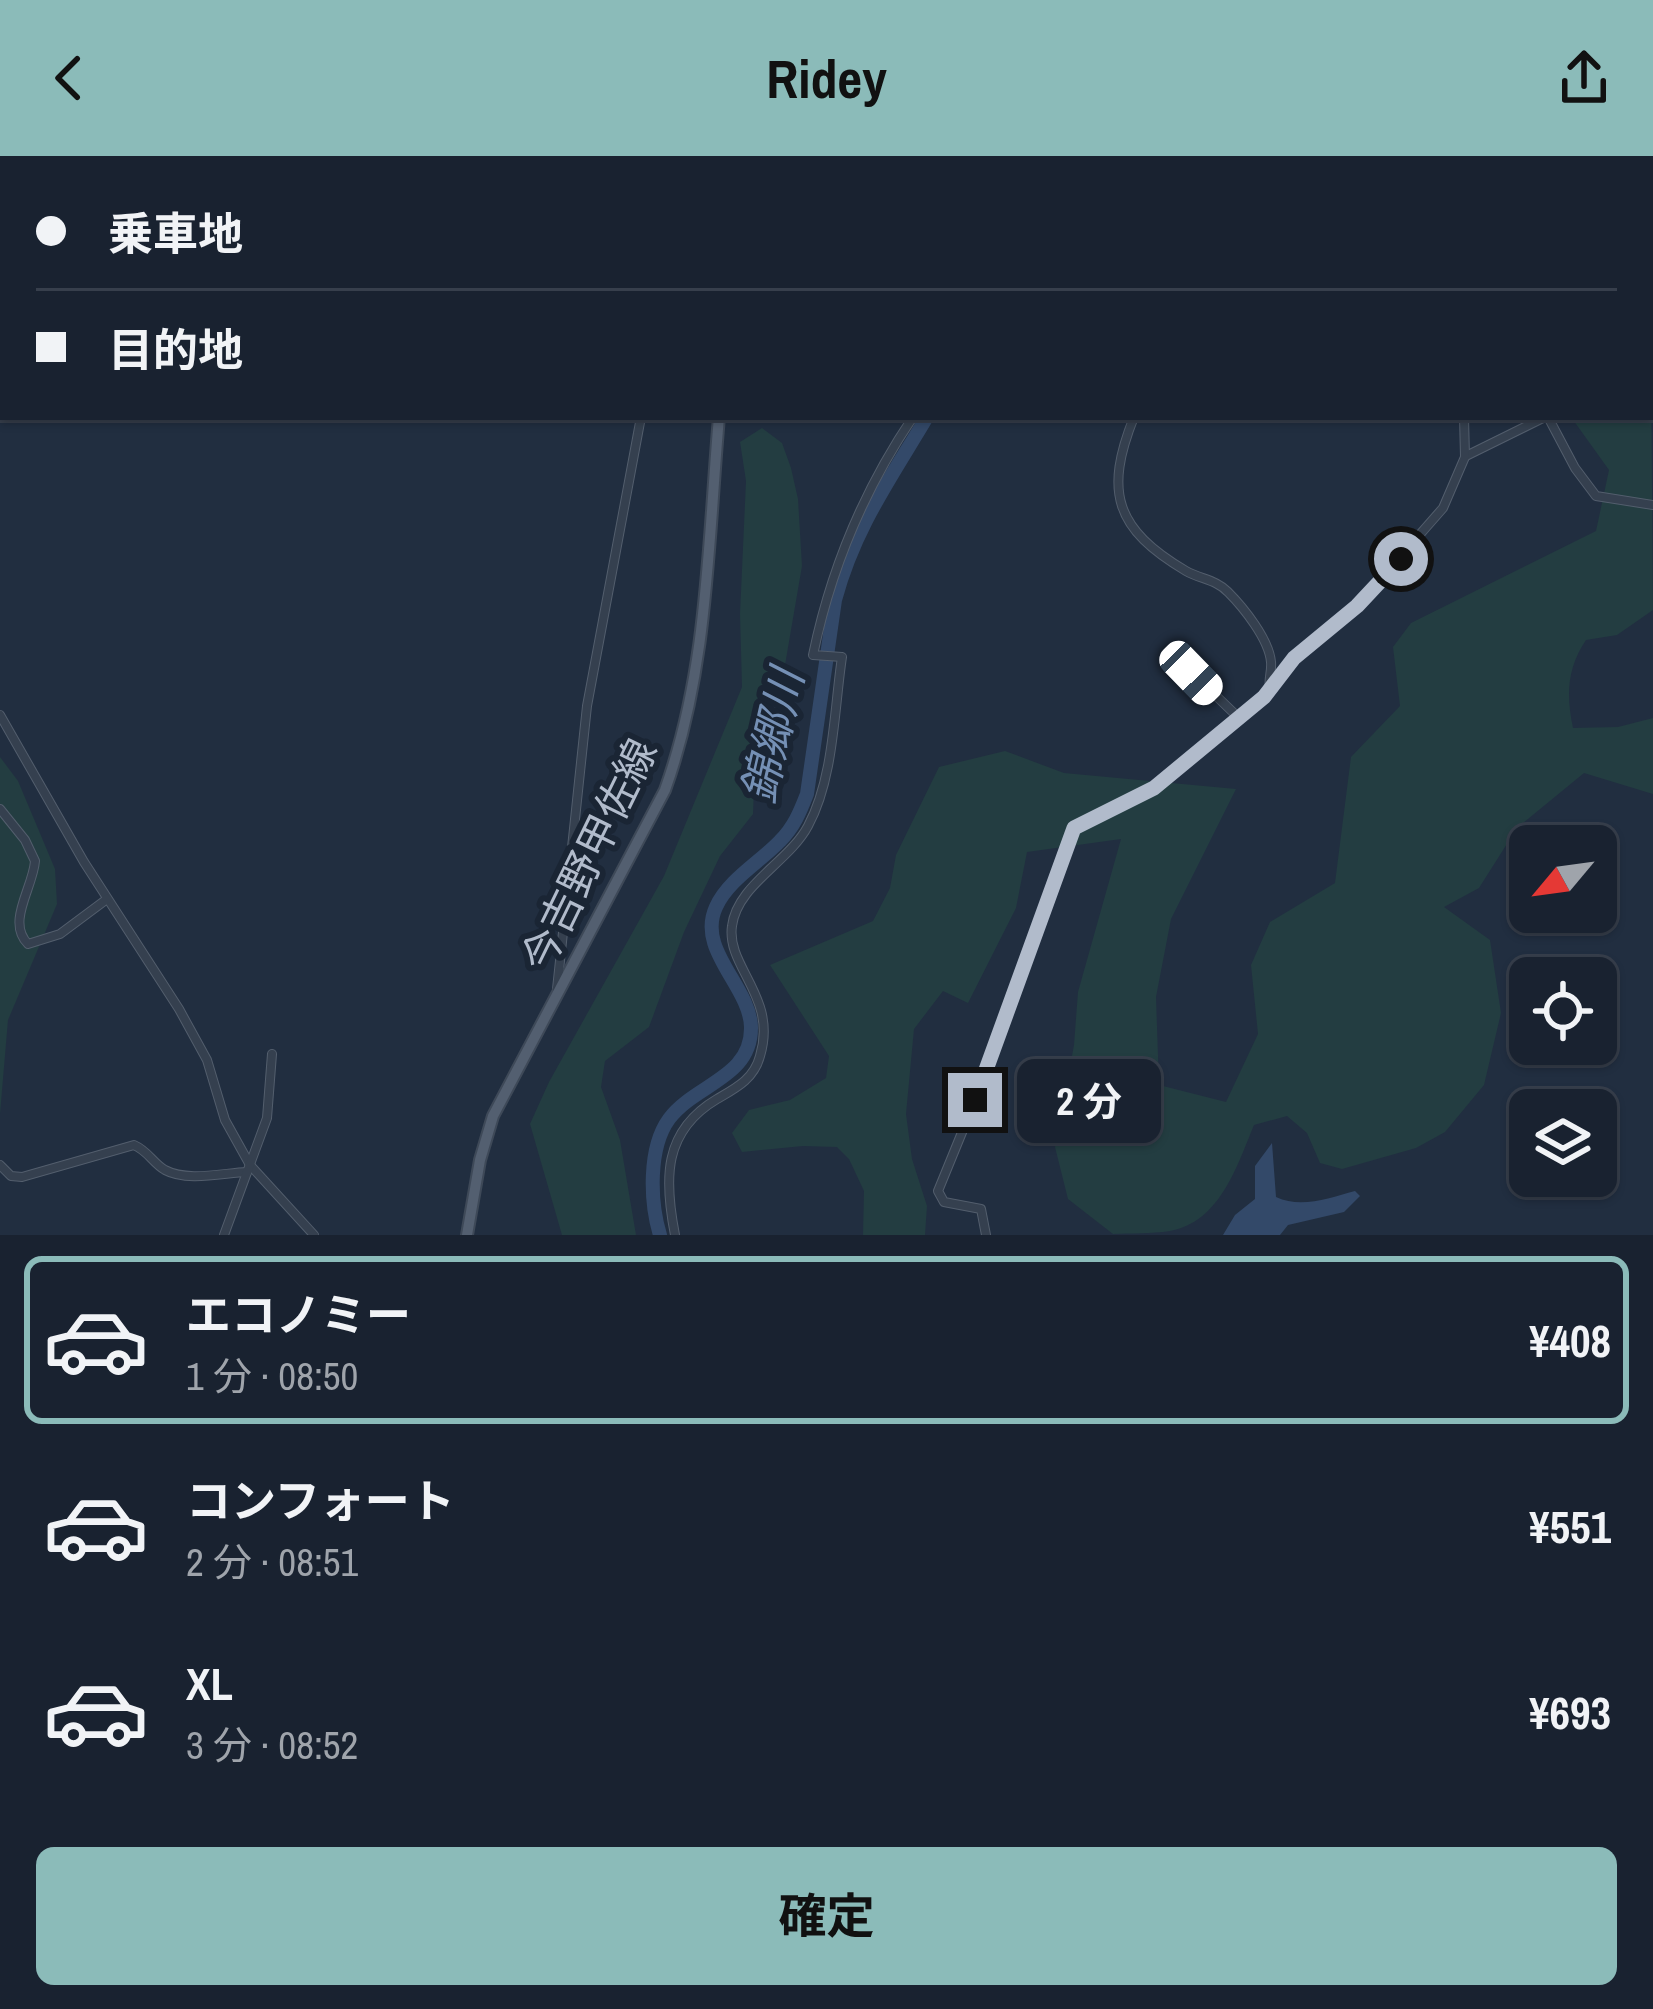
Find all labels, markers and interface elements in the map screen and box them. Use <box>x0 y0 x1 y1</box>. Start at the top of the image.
text: Ridey <box>766 42 887 115</box>
icon: back <box>36 45 102 111</box>
icon: share <box>1551 45 1617 111</box>
text: 乗車地 <box>108 203 243 264</box>
text: 目的地 <box>108 319 243 380</box>
route start <box>1374 532 1428 586</box>
car <box>1153 635 1229 711</box>
water label: 錦郷川 <box>727 659 818 809</box>
street label: 今吉野甲佐線 <box>509 729 669 981</box>
north arrow <box>1509 825 1617 933</box>
map controls <box>1509 825 1617 1197</box>
button: locate <box>1509 957 1617 1065</box>
callout: 2 分 <box>1017 1058 1161 1142</box>
route end <box>948 1073 1002 1127</box>
text: 2 分 <box>1056 1075 1122 1127</box>
button: layers <box>1509 1089 1617 1197</box>
text: エコノミー <box>186 1284 411 1345</box>
icon: car <box>42 1286 150 1394</box>
text: ¥408 <box>1529 1310 1611 1371</box>
text: 1 分 · 08:50 <box>186 1350 358 1402</box>
text: コンフォート <box>186 1470 455 1531</box>
icon: car <box>42 1472 150 1580</box>
text: ¥551 <box>1529 1496 1611 1557</box>
text: 2 分 · 08:51 <box>186 1536 358 1588</box>
text: XL <box>186 1653 233 1714</box>
icon: car <box>42 1658 150 1766</box>
text: ¥693 <box>1529 1682 1611 1743</box>
text: 3 分 · 08:52 <box>186 1719 358 1771</box>
button: 確定 <box>36 1847 1617 1985</box>

